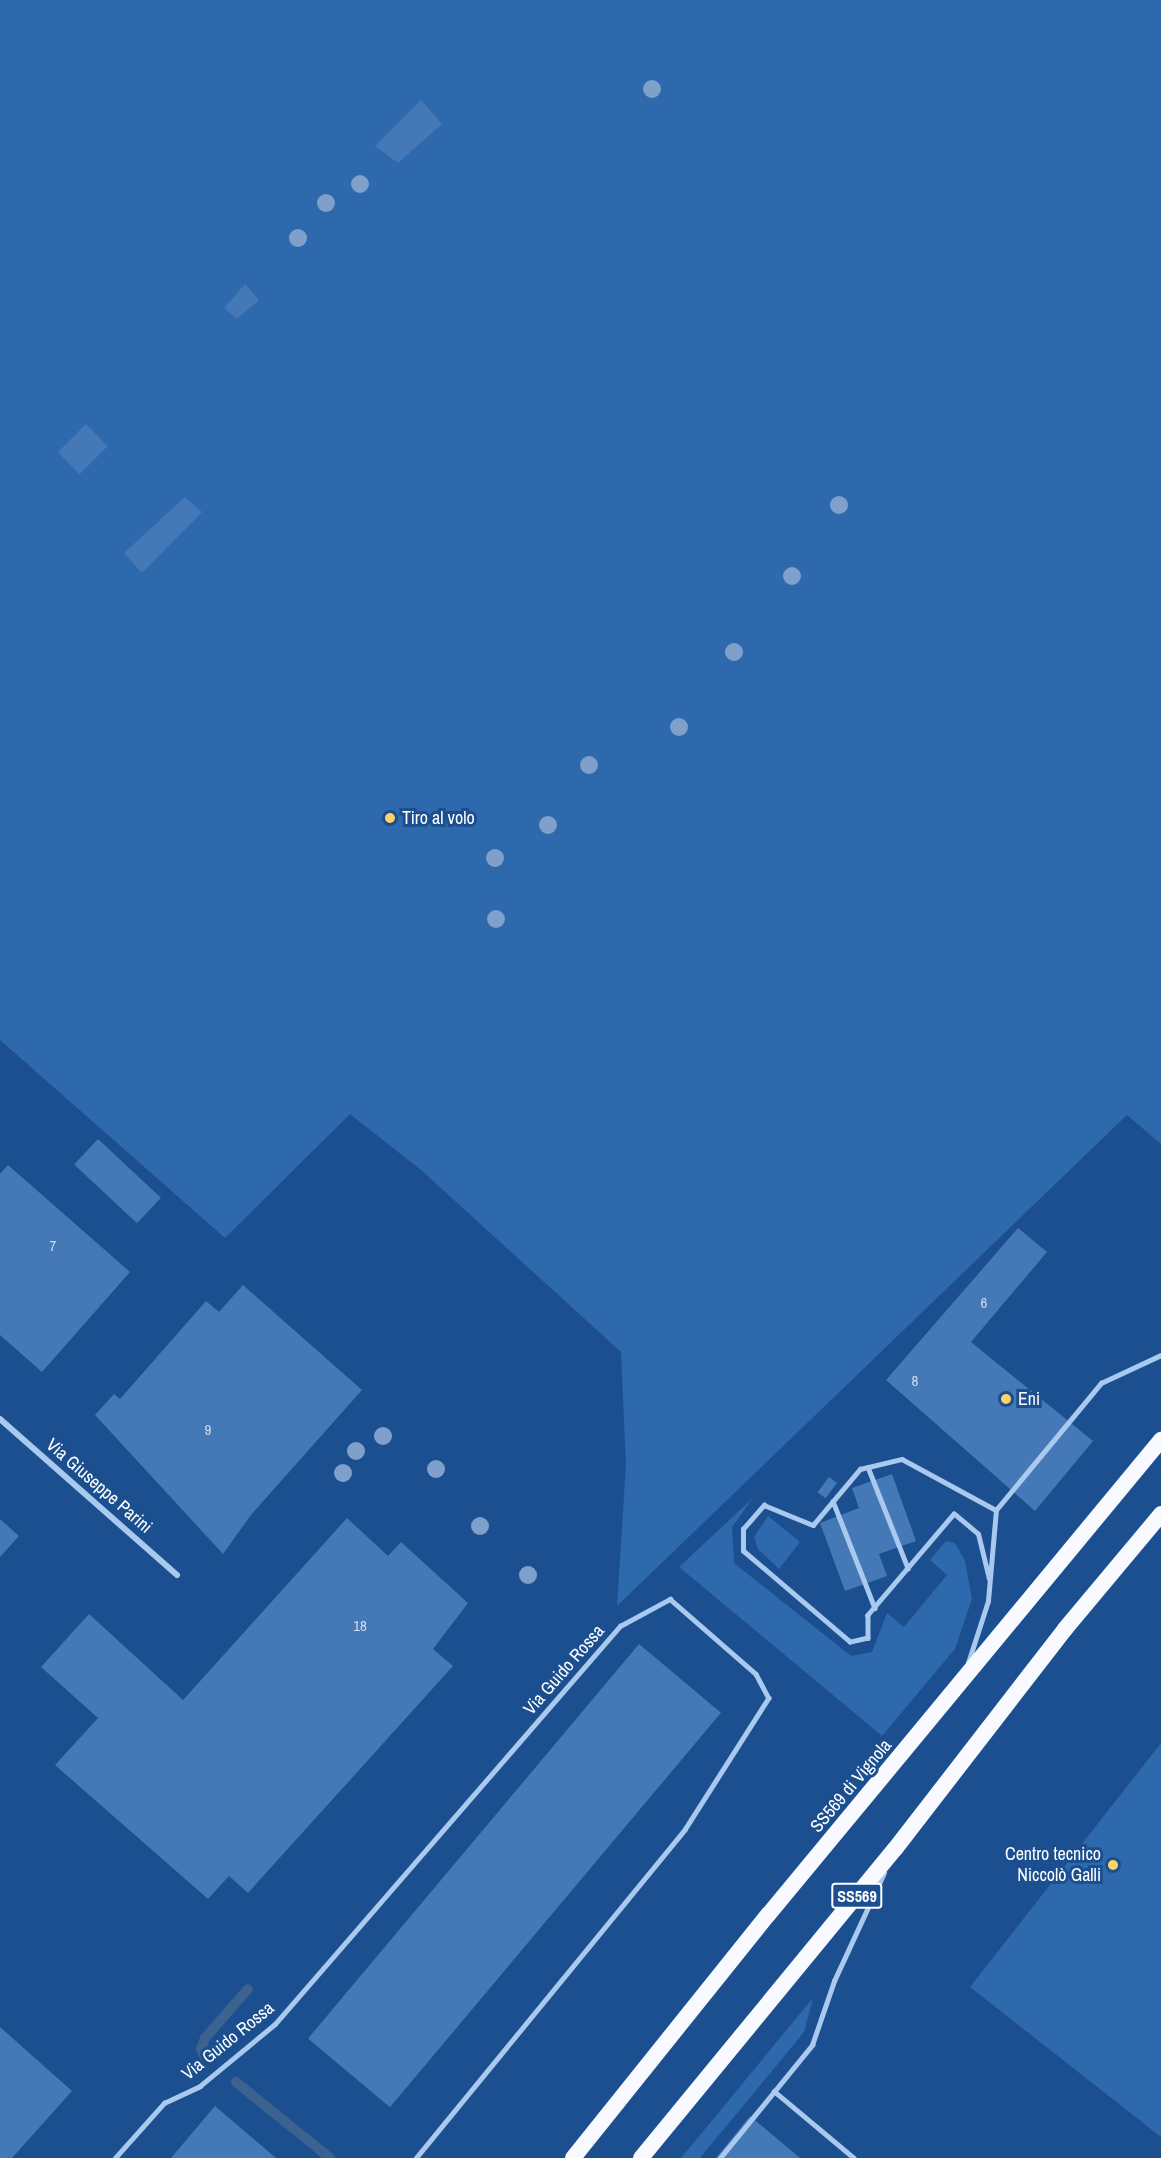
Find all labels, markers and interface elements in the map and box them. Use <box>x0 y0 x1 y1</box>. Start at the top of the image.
place label: Tiro al volo <box>402 807 475 829</box>
marker: Tiro al volo <box>383 811 397 825</box>
house number: 7 <box>50 1237 56 1255</box>
house number: 6 <box>981 1294 987 1312</box>
house number: 8 <box>912 1372 918 1390</box>
place label: Eni <box>1018 1388 1040 1410</box>
marker: Eni <box>999 1392 1013 1406</box>
house number: 9 <box>205 1421 211 1439</box>
street label: Via Giuseppe Parini <box>42 1434 156 1538</box>
house number: 18 <box>353 1617 367 1635</box>
street label: Via Guido Rossa <box>519 1621 609 1719</box>
street label: SS569 di Vignola <box>806 1735 896 1837</box>
place label: Centro tecnico Niccolò Galli <box>1005 1844 1101 1886</box>
marker: Centro tecnico Niccolò Galli <box>1106 1858 1120 1872</box>
road number: SS569 <box>830 1883 884 1909</box>
street label: Via Guido Rossa <box>178 1997 278 2085</box>

